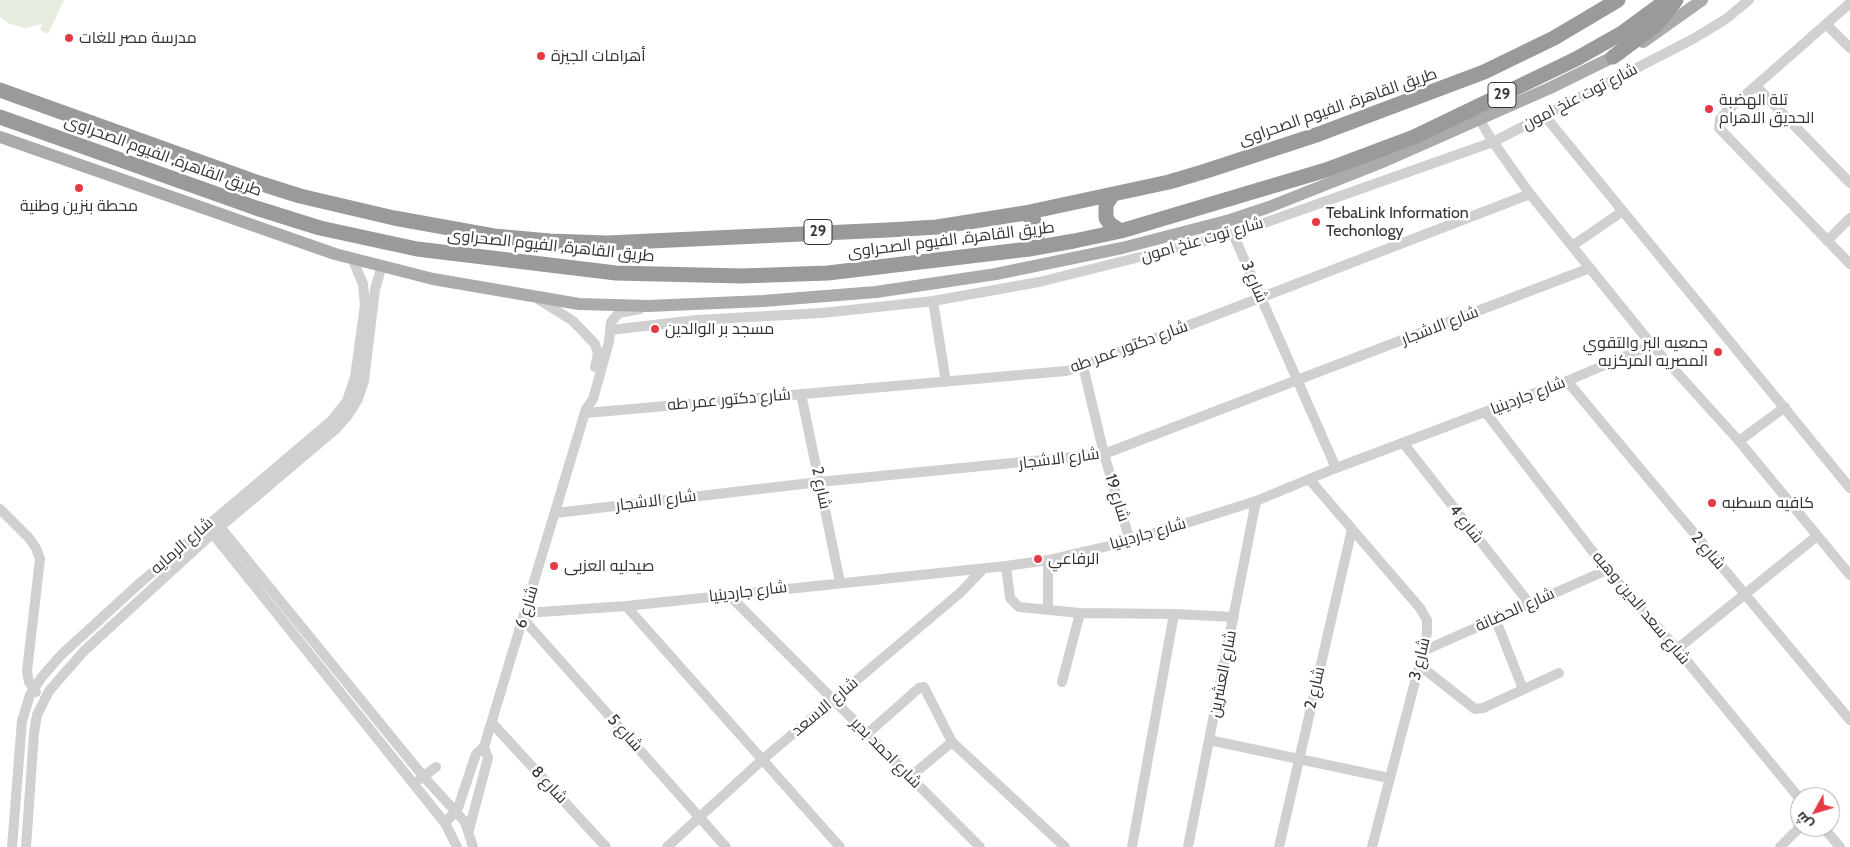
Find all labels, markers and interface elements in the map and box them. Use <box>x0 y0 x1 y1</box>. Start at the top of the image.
place label: مدرسة مصر للغات <box>79 28 197 48</box>
marker: مدرسة مصر للغات <box>63 32 75 44</box>
place label: أهرامات الجيزة <box>551 46 646 66</box>
marker: أهرامات الجيزة <box>535 50 547 62</box>
street label: شارع توت عنخ امون <box>1519 60 1641 134</box>
street label: طريق القاهرة, الفيوم الصحراوى <box>1236 64 1440 150</box>
road number: 29 <box>1488 82 1516 108</box>
place label: تلة الهضبة الحديق الاهرام <box>1719 90 1815 128</box>
marker: تلة الهضبة الحديق الاهرام <box>1703 103 1715 115</box>
street label: طريق القاهرة, الفيوم الصحراوى <box>62 111 264 201</box>
marker: محطة بنزين وطنية <box>73 182 85 194</box>
place label: محطة بنزين وطنية <box>20 196 138 216</box>
place label: TebaLink Information Techonlogy <box>1326 203 1469 241</box>
street label: شارع توت عنخ امون <box>1138 213 1266 267</box>
marker: TebaLink Information Techonlogy <box>1310 216 1322 228</box>
street label: طريق القاهرة, الفيوم الصحراوى <box>846 218 1056 262</box>
road number: 29 <box>804 220 832 244</box>
street label: طريق القاهرة, الفيوم الصحراوى <box>446 226 656 266</box>
street label: شارع 3 <box>1237 258 1271 306</box>
street label: شارع الاشجار <box>1399 303 1481 349</box>
street label: شارع دكتور عمر طه <box>1068 317 1190 377</box>
place label: مسجد بر الوالدين <box>665 319 774 339</box>
marker: مسجد بر الوالدين <box>649 323 661 335</box>
place label: جمعيه البر والتقوي المصريه المركزيه <box>1583 333 1708 371</box>
marker: جمعيه البر والتقوي المصريه المركزيه <box>1712 346 1724 358</box>
street label: شارع جاردينيا <box>1488 373 1568 419</box>
street label: شارع دكتور عمر طه <box>666 385 792 415</box>
street label: شارع الاشجار <box>1018 445 1100 473</box>
street label: شارع 2 <box>807 465 835 511</box>
street label: شارع 19 <box>1101 472 1133 524</box>
street label: شارع الاشجار <box>615 487 697 515</box>
place label: كافيه مسطبه <box>1722 493 1814 513</box>
marker: كافيه مسطبه <box>1706 497 1718 509</box>
street label: شارع 4 <box>1445 501 1487 547</box>
street label: شارع الرمايه <box>147 514 217 578</box>
street label: شارع جاردينيا <box>1108 514 1188 554</box>
street label: شارع 2 <box>1687 528 1729 574</box>
street label: شارع سعد الدين وهبه <box>1588 547 1694 669</box>
place label: الرفاعي <box>1048 549 1100 569</box>
marker: الرفاعي <box>1032 553 1044 565</box>
place label: صيدليه العزبى <box>564 556 654 576</box>
marker: صيدليه العزبى <box>548 560 560 572</box>
street label: شارع جاردينيا <box>708 578 788 606</box>
street label: شارع 6 <box>511 583 543 631</box>
street label: شارع الحضانة <box>1472 584 1558 636</box>
street label: شارع العشرين <box>1205 629 1241 719</box>
street label: شارع 3 <box>1405 636 1435 682</box>
street label: شارع 2 <box>1301 665 1329 711</box>
street label: شارع الاسعد <box>788 674 862 740</box>
street label: شارع 5 <box>603 711 647 755</box>
street label: شارع احمد بدير <box>846 713 926 793</box>
street label: شارع 8 <box>527 762 571 808</box>
north arrow <box>1790 787 1840 837</box>
text: ش <box>1791 808 1817 833</box>

